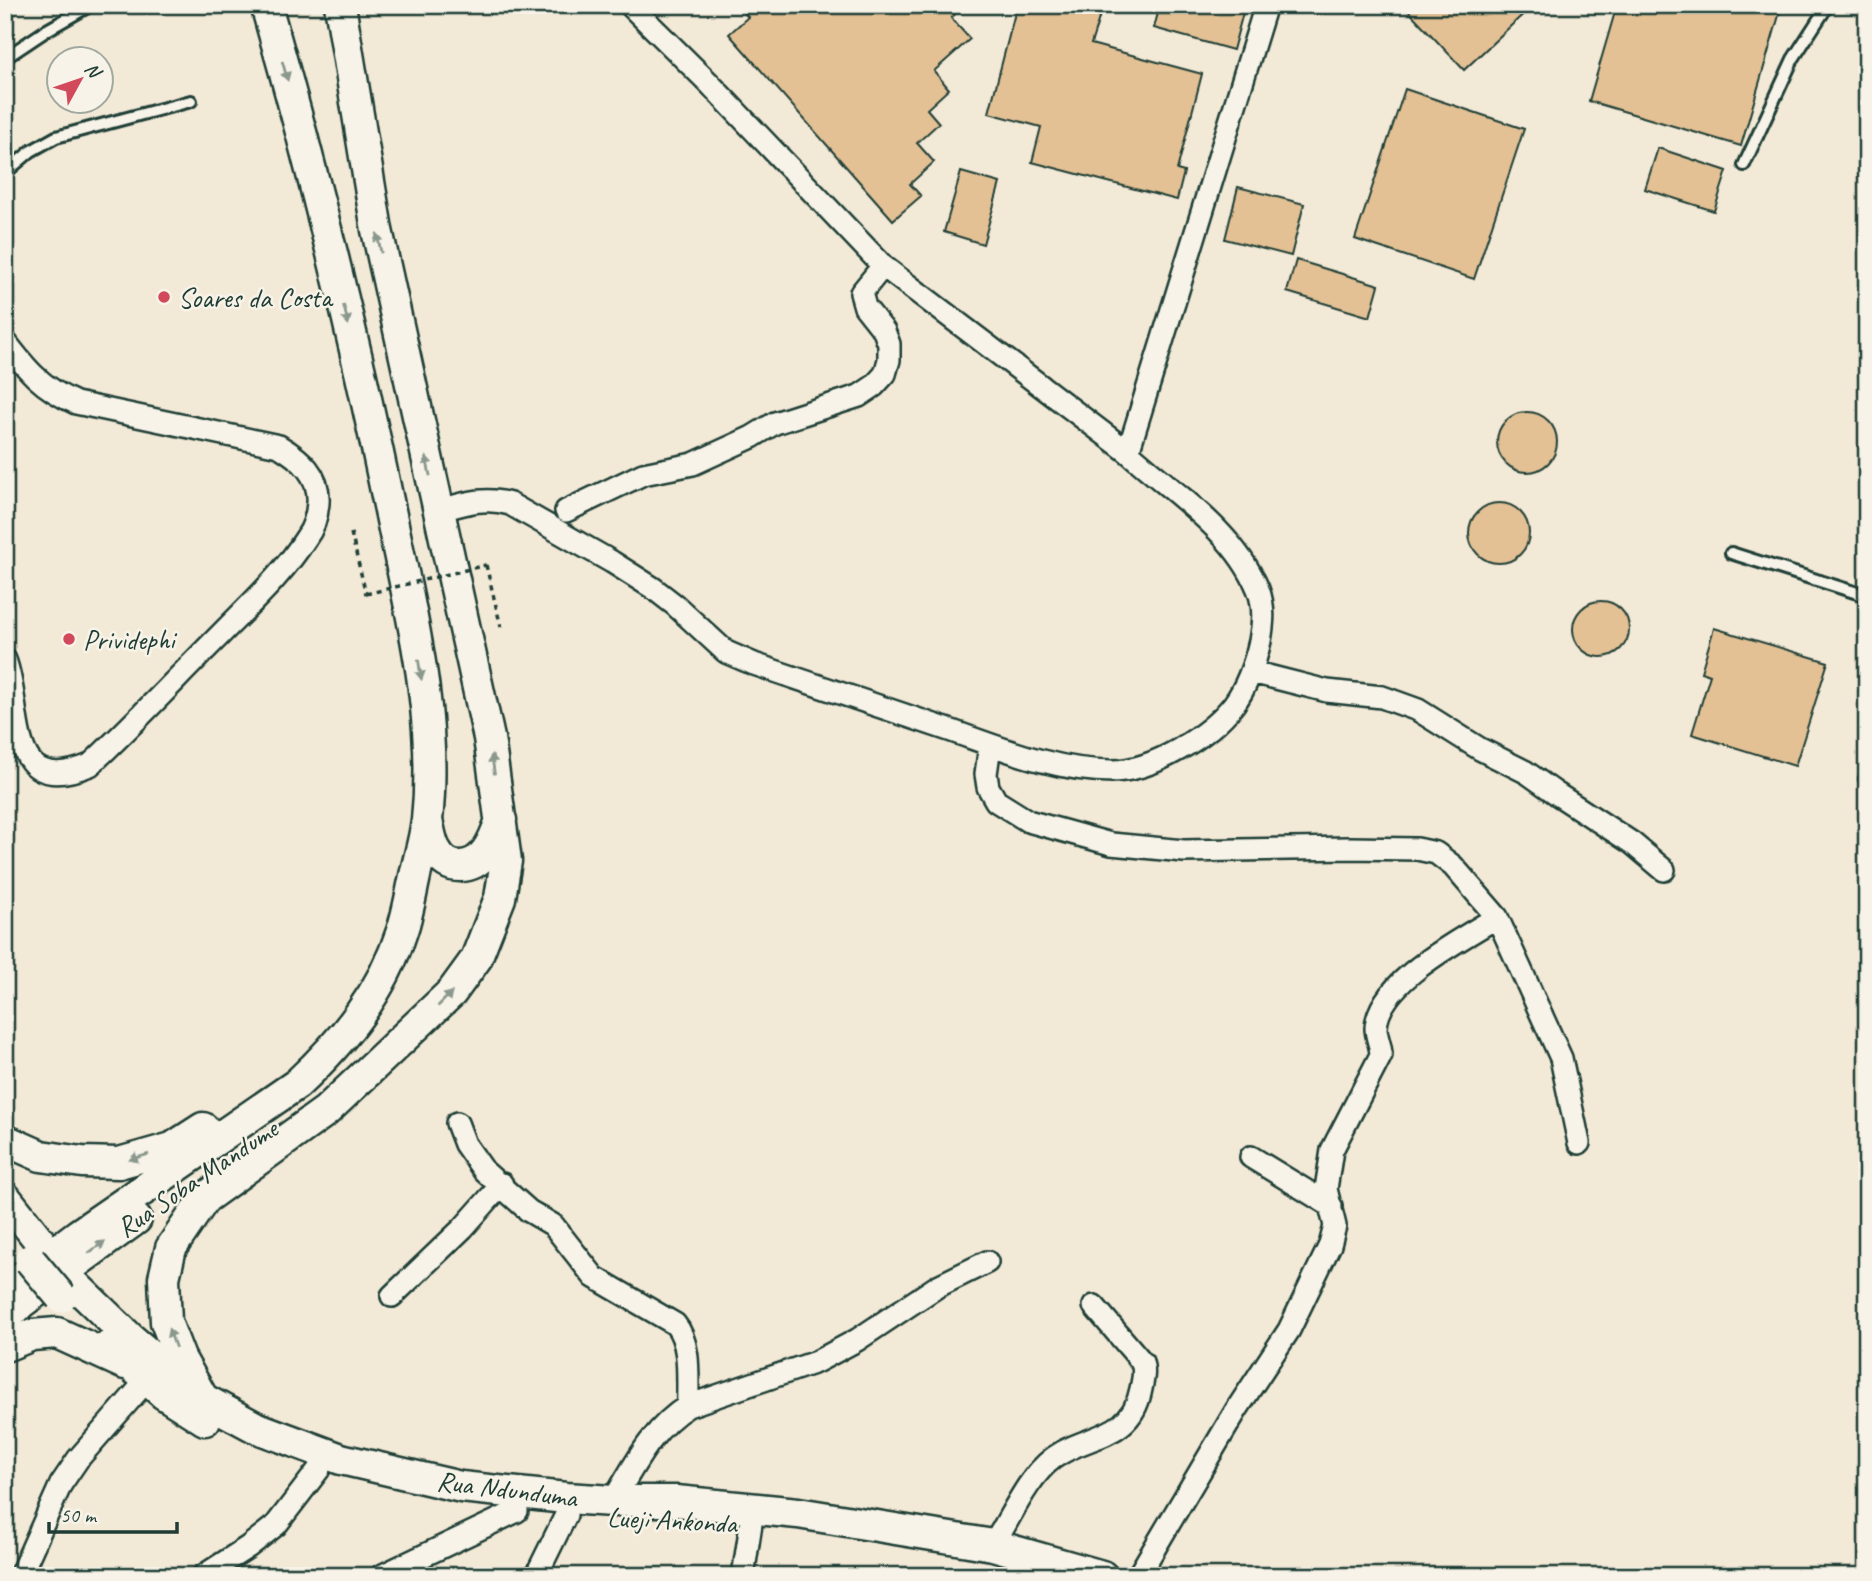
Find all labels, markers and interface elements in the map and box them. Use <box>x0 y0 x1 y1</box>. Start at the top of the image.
north arrow <box>46 46 116 116</box>
text: N <box>79 57 107 84</box>
one-way arrow <box>280 61 290 82</box>
one-way arrow <box>374 232 385 254</box>
place label: Soares da Costa <box>178 280 334 315</box>
marker: Soares da Costa <box>156 289 172 305</box>
one-way arrow <box>341 304 352 326</box>
one-way arrow <box>422 454 433 476</box>
place label: Prividephi <box>83 622 178 657</box>
marker: Prividephi <box>61 631 77 647</box>
one-way arrow <box>415 659 426 681</box>
one-way arrow <box>487 753 498 775</box>
one-way arrow <box>436 991 452 1008</box>
street label: Rua Soba Mandume <box>110 1110 286 1245</box>
one-way arrow <box>128 1152 150 1163</box>
one-way arrow <box>88 1240 106 1254</box>
one-way arrow <box>166 1327 177 1348</box>
street label: Rua Ndunduma <box>435 1463 581 1515</box>
scale bar <box>49 1490 177 1534</box>
street label: Lueji Ankonda <box>606 1499 739 1541</box>
text: 50 m <box>60 1502 98 1528</box>

